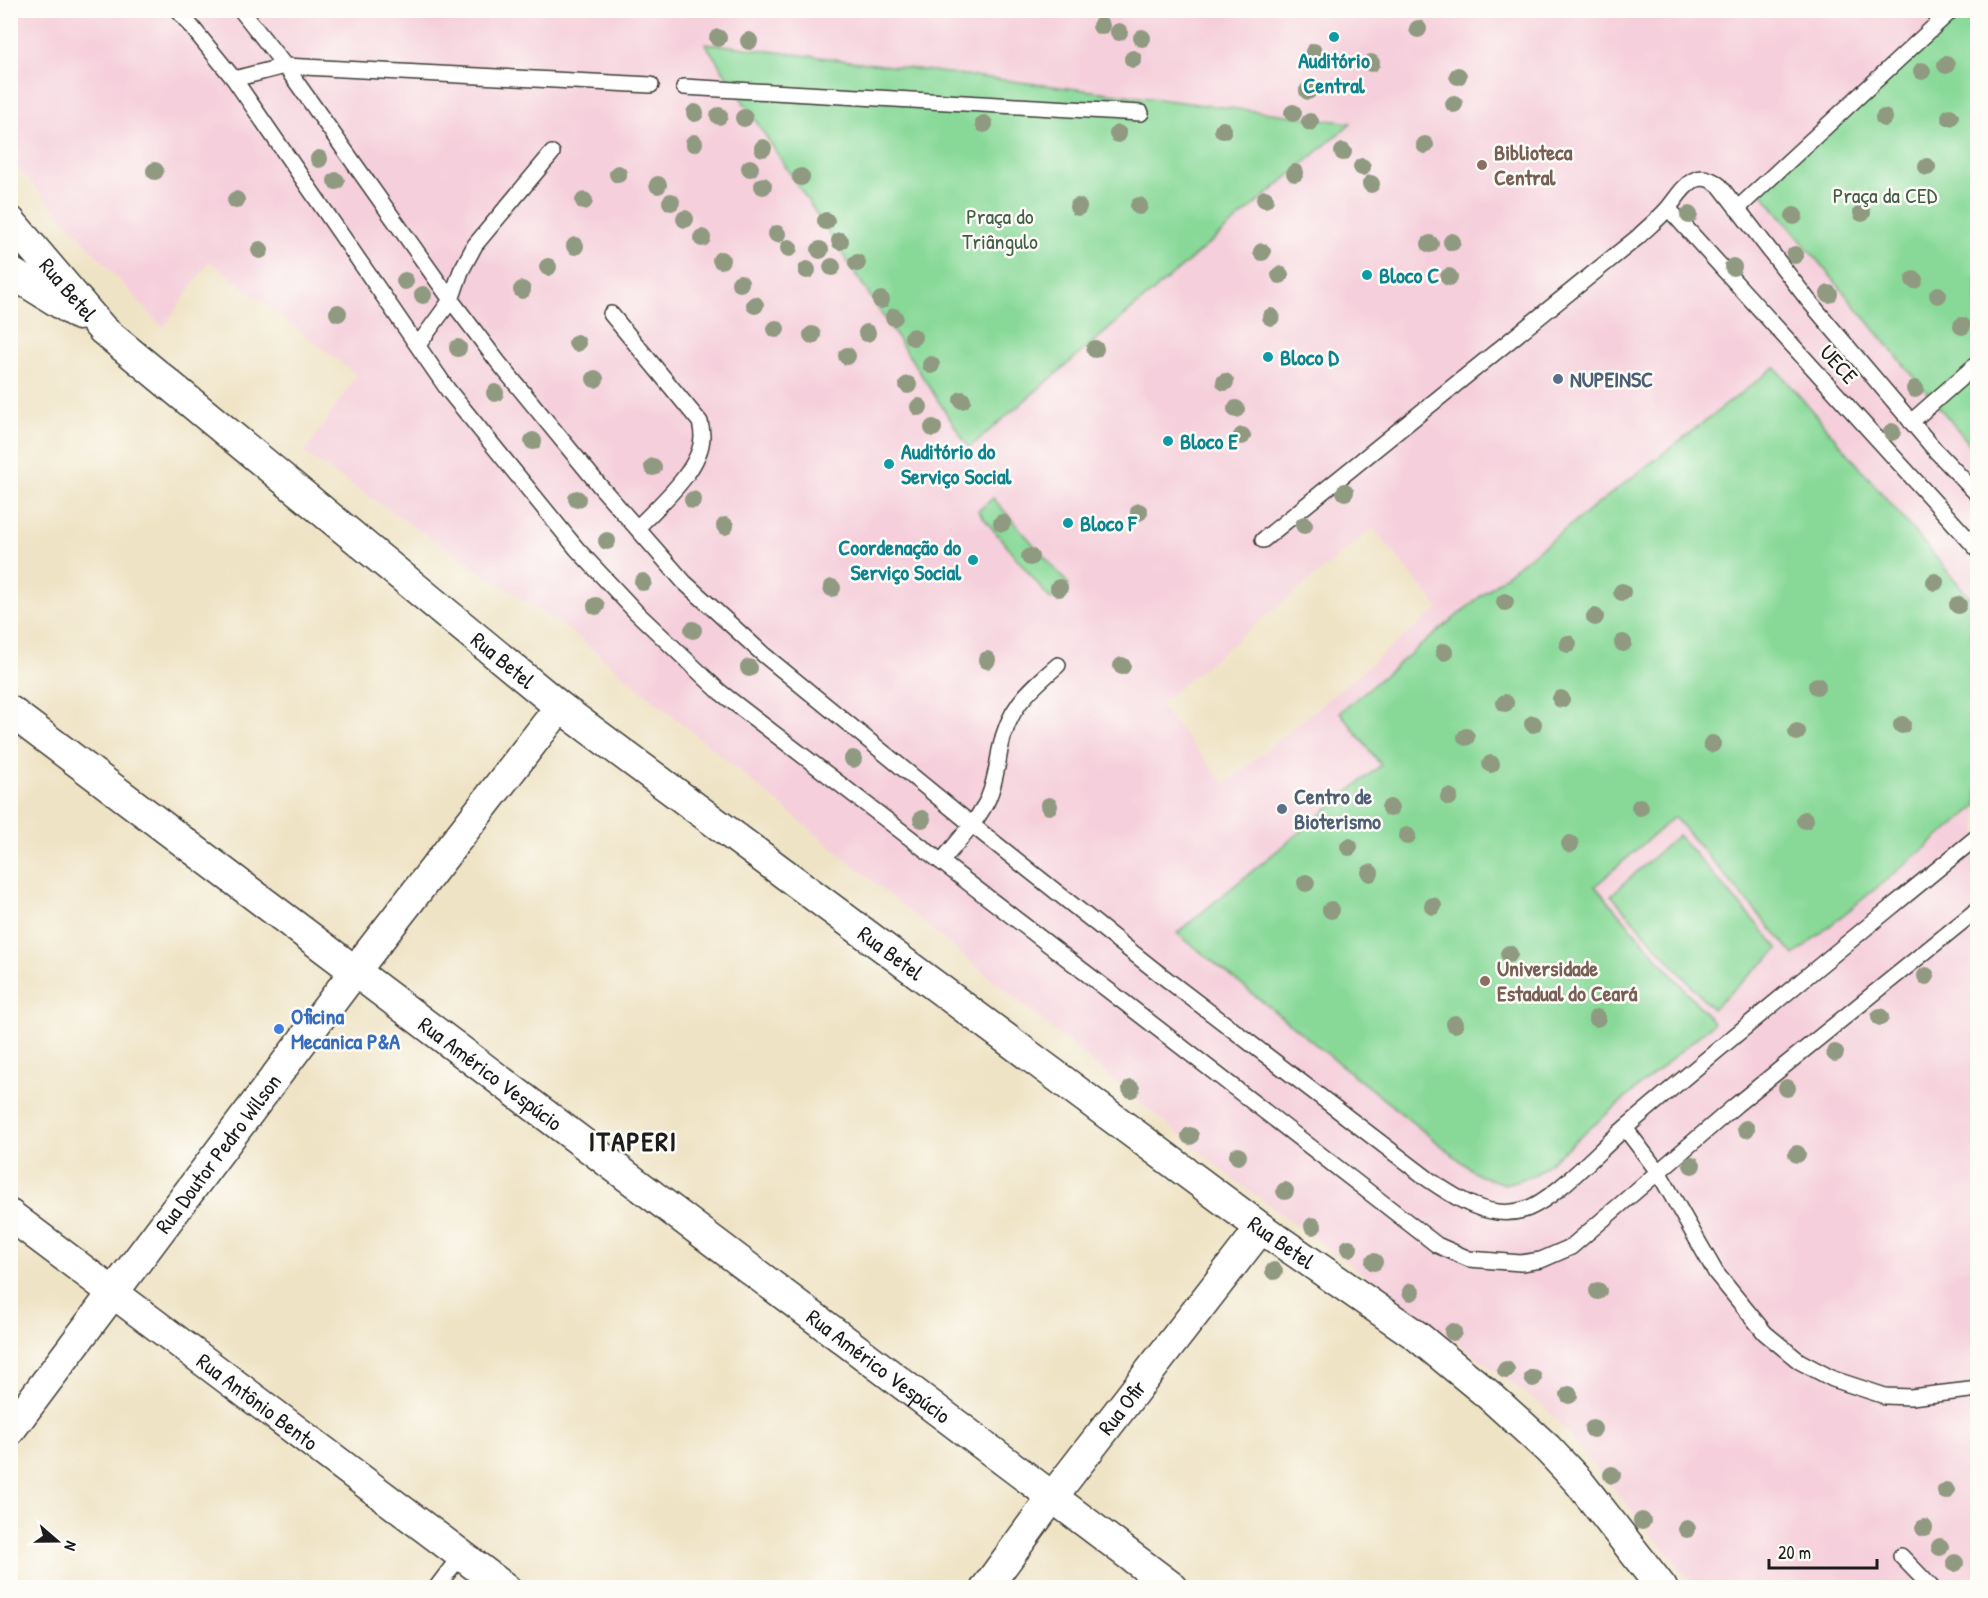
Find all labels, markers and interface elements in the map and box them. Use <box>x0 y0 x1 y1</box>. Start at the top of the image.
marker: Auditório Central <box>1327 30 1341 44</box>
place label: Auditório Central <box>1298 45 1370 100</box>
place label: Biblioteca Central <box>1494 137 1573 192</box>
marker: Biblioteca Central <box>1475 158 1489 172</box>
park label: Praça da CED <box>1833 180 1938 210</box>
park label: Praça do Triângulo <box>962 201 1038 256</box>
street label: Rua Betel <box>33 251 104 328</box>
place label: Bloco C <box>1379 260 1439 290</box>
marker: Bloco C <box>1360 268 1374 282</box>
street label: UECE <box>1813 338 1865 390</box>
place label: Bloco D <box>1280 342 1339 372</box>
marker: Bloco D <box>1261 350 1275 364</box>
place label: NUPEINSC <box>1570 364 1653 394</box>
marker: NUPEINSC <box>1551 372 1565 386</box>
place label: Bloco E <box>1180 426 1238 456</box>
marker: Bloco E <box>1161 434 1175 448</box>
place label: Auditório do Serviço Social <box>901 436 1013 491</box>
marker: Auditório do Serviço Social <box>882 457 896 471</box>
place label: Bloco F <box>1080 508 1138 538</box>
marker: Bloco F <box>1061 516 1075 530</box>
place label: Coordenação do Serviço Social <box>838 532 962 587</box>
marker: Coordenação do Serviço Social <box>966 553 980 567</box>
street label: Rua Betel <box>465 625 542 695</box>
place label: Centro de Bioterismo <box>1294 781 1381 836</box>
marker: Centro de Bioterismo <box>1275 802 1289 816</box>
street label: Rua Betel <box>852 919 930 987</box>
place label: Universidade Estadual do Ceará <box>1497 953 1638 1008</box>
marker: Universidade Estadual do Ceará <box>1478 974 1492 988</box>
place label: Oficina Mecanica P&A <box>291 1001 400 1056</box>
street label: Rua Américo Vespúcio <box>413 1009 569 1138</box>
marker: Oficina Mecanica P&A <box>272 1022 286 1036</box>
street label: Rua Doutor Pedro Wilson <box>148 1067 288 1239</box>
district label: ITAPERI <box>589 1122 677 1160</box>
street label: Rua Betel <box>1242 1209 1321 1276</box>
street label: Rua Américo Vespúcio <box>801 1302 957 1430</box>
street label: Rua Antônio Bento <box>191 1346 325 1457</box>
street label: Rua Ofir <box>1091 1373 1153 1441</box>
north arrow <box>27 1511 87 1571</box>
scale bar <box>1769 1532 1877 1570</box>
text: N <box>59 1538 83 1554</box>
text: 20 m <box>1778 1540 1811 1565</box>

